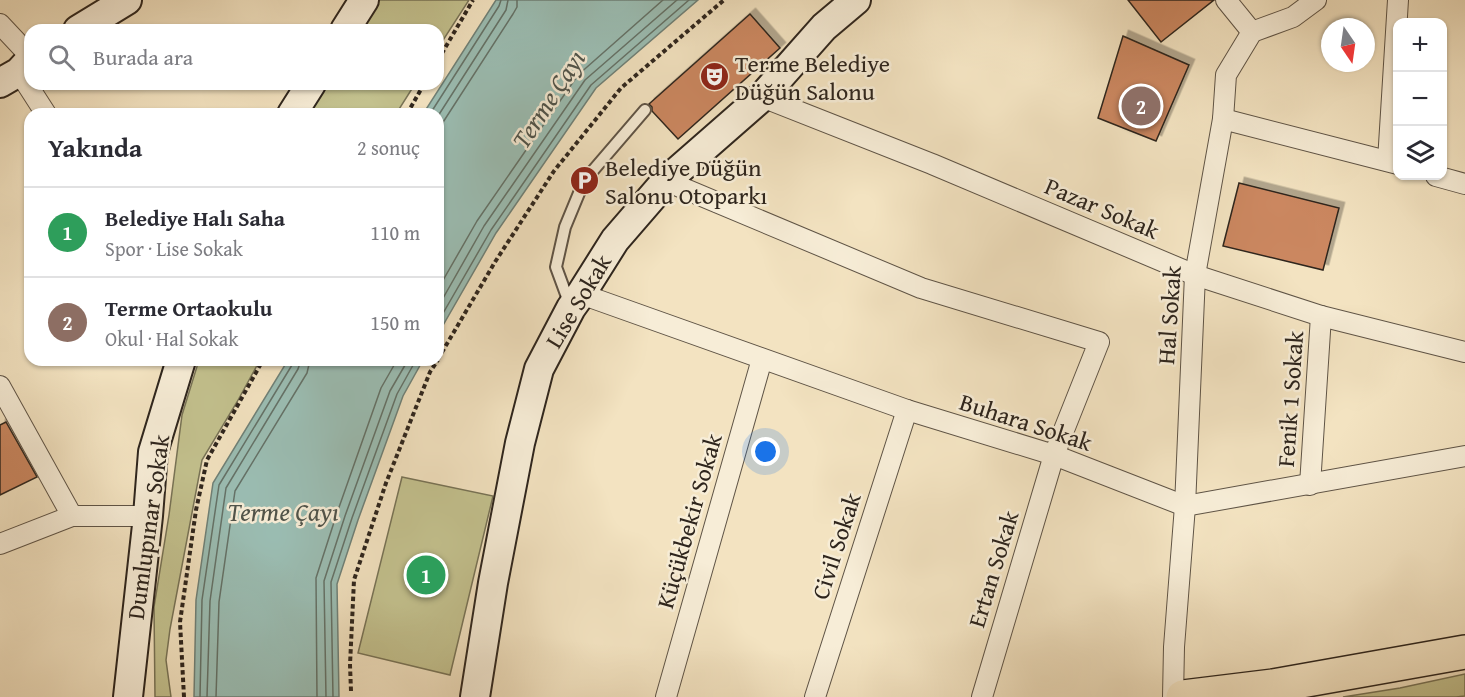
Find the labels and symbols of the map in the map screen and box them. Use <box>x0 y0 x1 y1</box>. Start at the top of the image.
north arrow <box>1321 18 1375 72</box>
water label: Terme Çayı <box>501 41 595 156</box>
place label: Terme Belediye Düğün Salonu <box>735 46 890 109</box>
theatre icon: Terme Belediye Düğün Salonu <box>698 61 730 93</box>
pin: 2 <box>1122 84 1160 128</box>
place label: Belediye Düğün Salonu Otoparkı <box>605 150 767 213</box>
parking icon: Belediye Düğün Salonu Otoparkı <box>568 165 600 197</box>
street label: Pazar Sokak <box>1039 168 1165 248</box>
street label: Lise Sokak <box>536 247 620 355</box>
street label: Hal Sokak <box>1148 264 1190 366</box>
street label: Fenik 1 Sokak <box>1268 329 1312 468</box>
street label: Buhara Sokak <box>955 384 1098 460</box>
street label: Küçükbekir Sokak <box>647 429 731 613</box>
street label: Dumlupınar Sokak <box>118 432 178 622</box>
your location <box>751 437 780 466</box>
street label: Civil Sokak <box>802 487 870 604</box>
water label: Terme Çayı <box>227 492 339 531</box>
street label: Ertan Sokak <box>959 506 1028 632</box>
pin: 1 <box>406 552 446 598</box>

